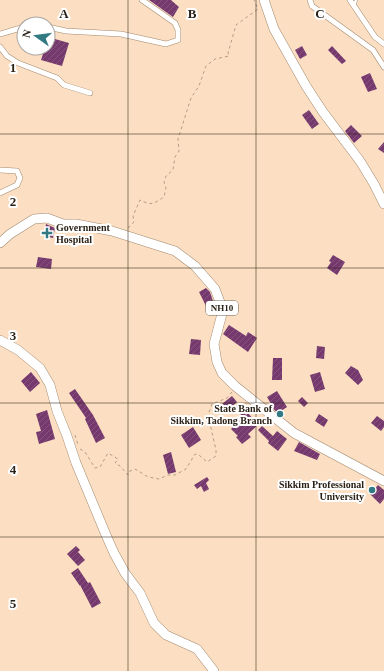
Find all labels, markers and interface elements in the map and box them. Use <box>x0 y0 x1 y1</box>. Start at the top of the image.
text: A <box>59 6 69 21</box>
text: B <box>188 6 197 21</box>
text: C <box>315 6 325 21</box>
north arrow <box>16 16 56 56</box>
text: N <box>20 28 33 39</box>
text: 1 <box>10 60 16 75</box>
text: 2 <box>10 194 16 209</box>
place label: Government Hospital <box>56 222 111 245</box>
marker: Government Hospital <box>41 227 53 239</box>
road number: NH10 <box>206 301 238 315</box>
text: 3 <box>10 328 17 343</box>
place label: State Bank of Sikkim, Tadong Branch <box>171 403 273 426</box>
marker: State Bank of Sikkim, Tadong Branch <box>275 409 285 419</box>
text: 4 <box>10 462 17 477</box>
place label: Sikkim Professional University <box>279 479 364 502</box>
marker: Sikkim Professional University <box>367 485 377 495</box>
text: 5 <box>10 596 17 611</box>

